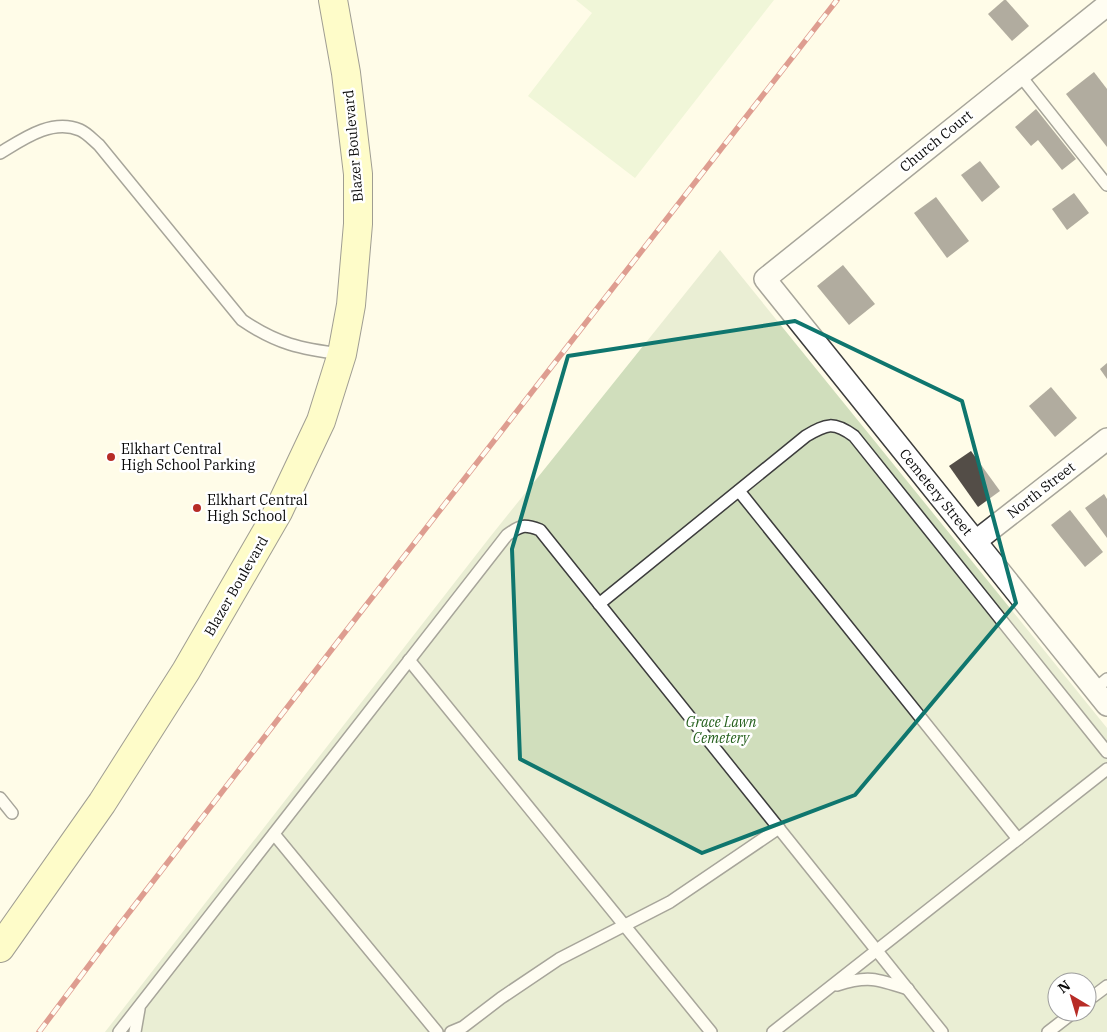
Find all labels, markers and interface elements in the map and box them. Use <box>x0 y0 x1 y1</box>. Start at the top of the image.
street label: Blazer Boulevard <box>339 89 367 203</box>
street label: Church Court <box>896 106 976 176</box>
place label: Elkhart Central High School Parking <box>121 440 256 474</box>
street label: Cemetery Street <box>896 445 977 539</box>
marker: Elkhart Central High School Parking <box>105 451 117 463</box>
street label: North Street <box>1003 458 1079 522</box>
place label: Elkhart Central High School <box>207 491 308 525</box>
marker: Elkhart Central High School <box>191 502 203 514</box>
street label: Blazer Boulevard <box>200 532 272 639</box>
park label: Grace Lawn Cemetery <box>686 713 756 747</box>
north arrow <box>1047 972 1097 1022</box>
text: N <box>1054 976 1074 997</box>

